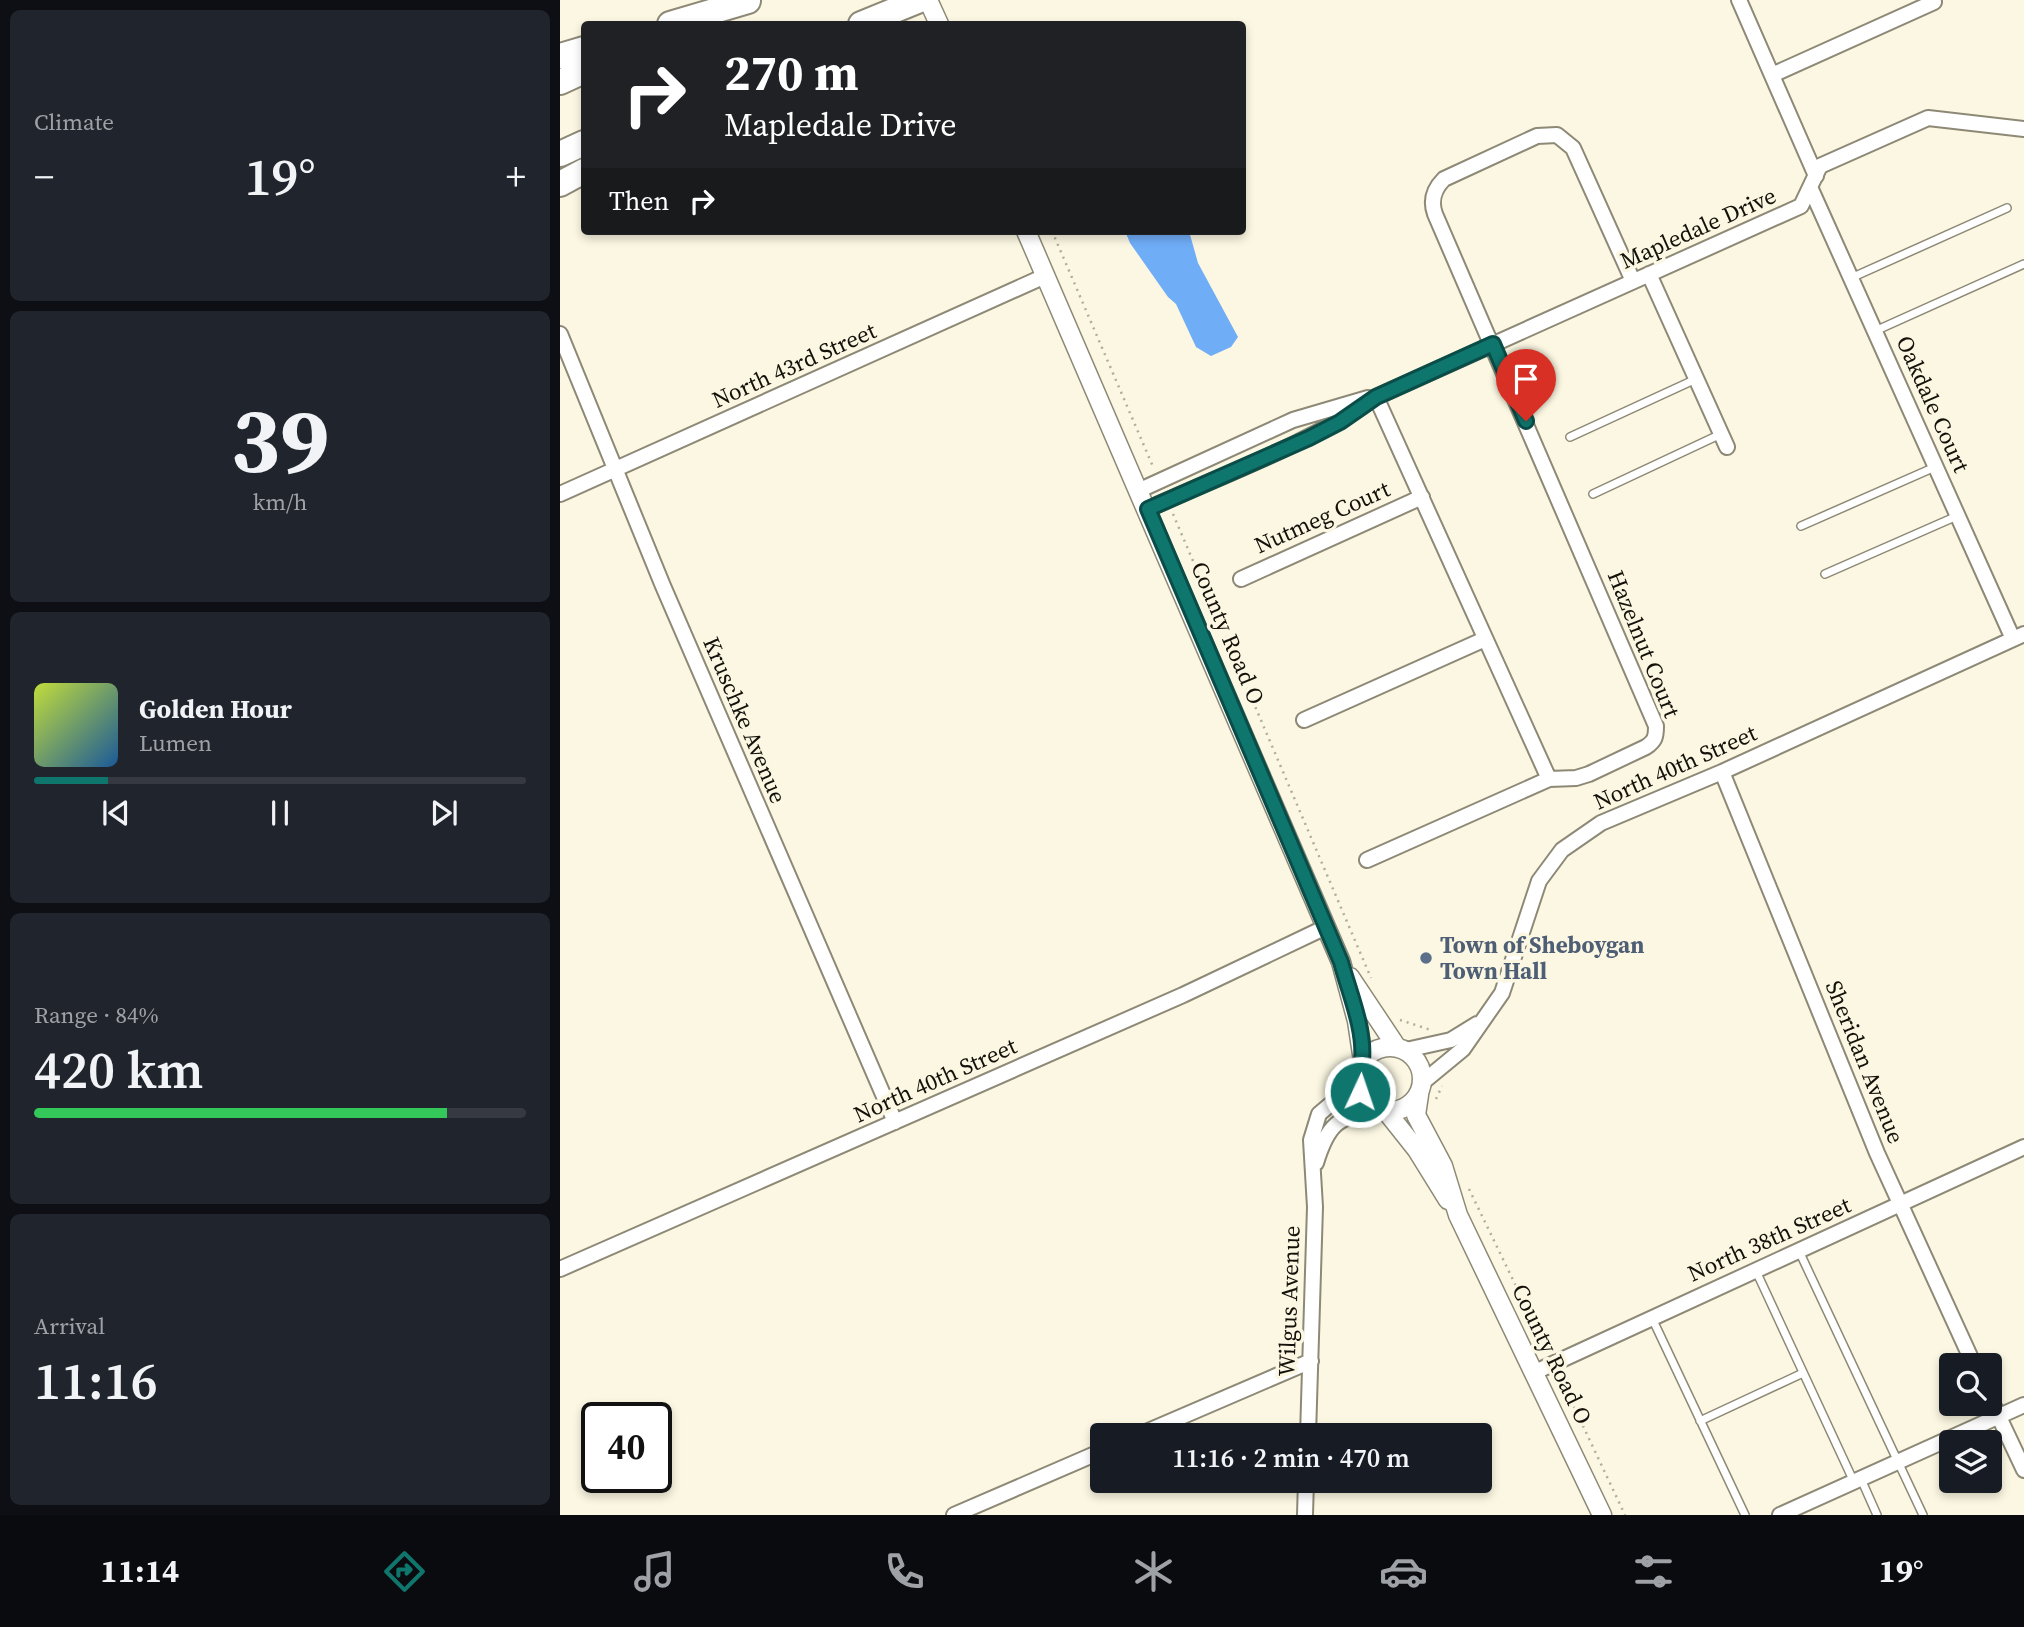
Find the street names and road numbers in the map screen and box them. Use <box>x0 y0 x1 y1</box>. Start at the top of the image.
street label: Mapledale Drive <box>1615 179 1781 277</box>
street label: North 43rd Street <box>707 314 882 415</box>
street label: Oakdale Court <box>1889 331 1978 478</box>
street label: Nutmeg Court <box>1249 473 1395 561</box>
street label: County Road O <box>1183 557 1273 709</box>
street label: Hazelnut Court <box>1600 566 1688 723</box>
street label: Kruschke Avenue <box>695 632 795 808</box>
street label: North 40th Street <box>1588 717 1762 817</box>
street label: Sheridan Avenue <box>1818 976 1912 1148</box>
street label: North 40th Street <box>848 1030 1022 1130</box>
street label: North 38th Street <box>1682 1189 1856 1289</box>
street label: Wilgus Avenue <box>1270 1225 1308 1377</box>
street label: County Road O <box>1504 1278 1600 1430</box>

